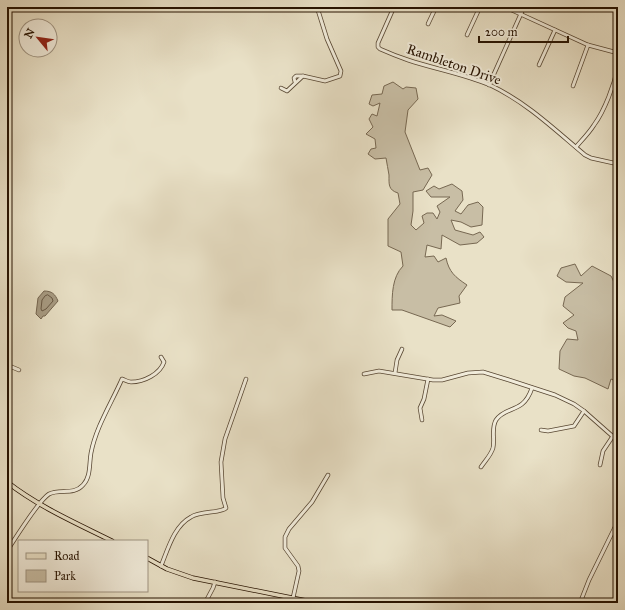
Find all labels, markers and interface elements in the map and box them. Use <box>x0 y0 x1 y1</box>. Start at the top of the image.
north arrow <box>18 18 58 58</box>
scale bar <box>479 18 568 44</box>
text: 200 m <box>485 25 518 39</box>
text: N <box>22 26 38 41</box>
street label: Rambleton Drive <box>404 40 503 89</box>
legend <box>18 540 148 592</box>
text: Road <box>54 549 80 563</box>
text: Park <box>54 569 76 583</box>

